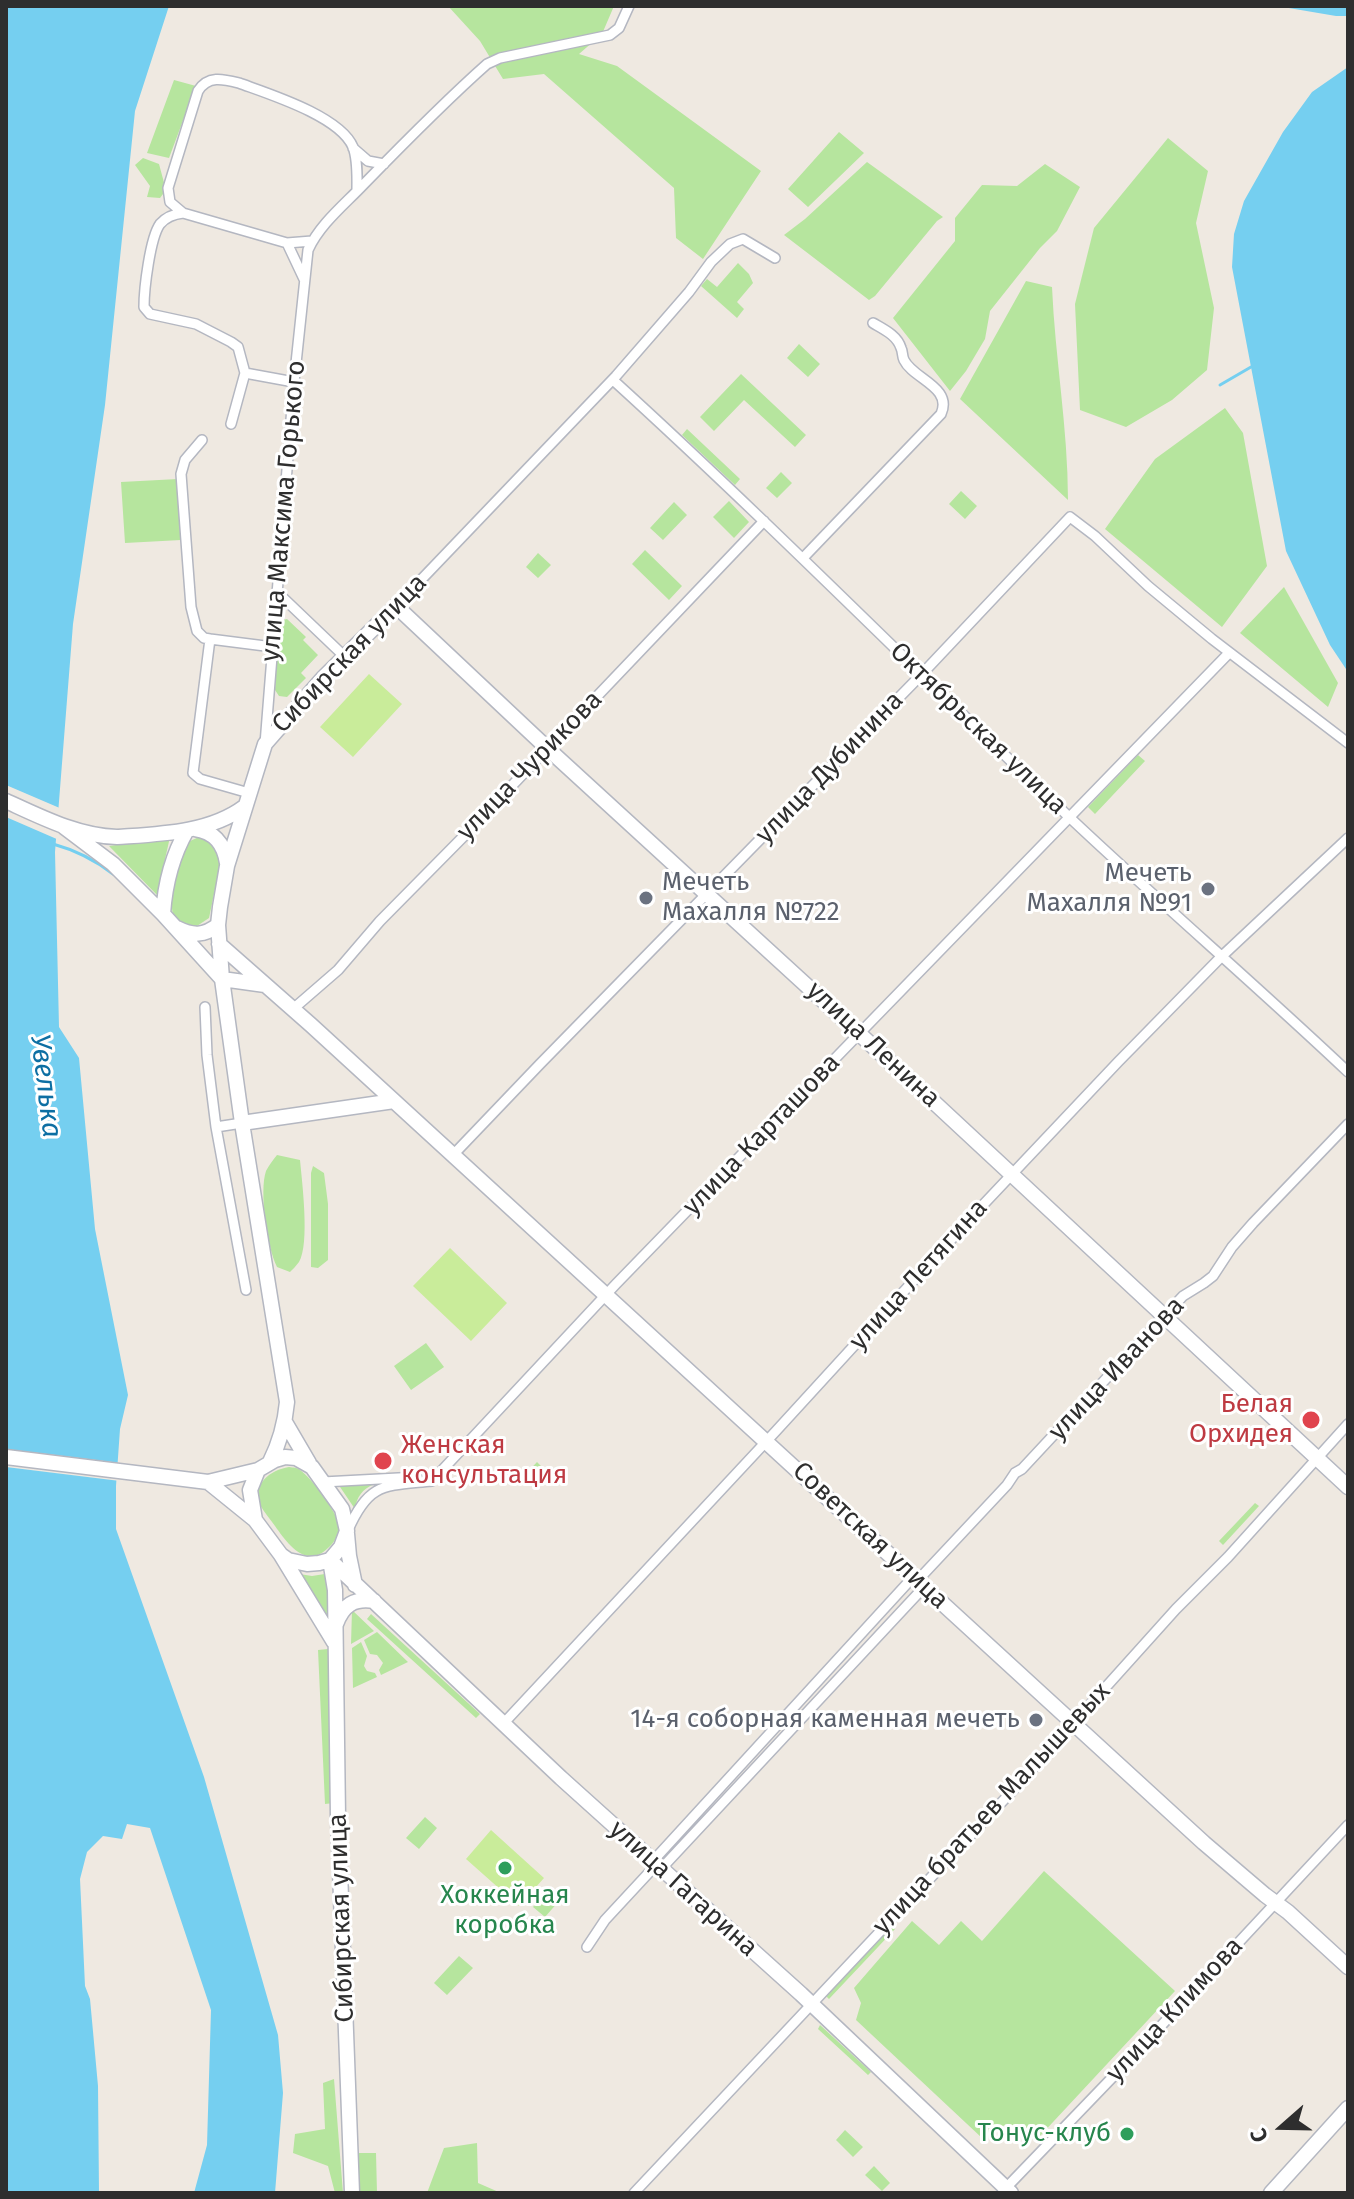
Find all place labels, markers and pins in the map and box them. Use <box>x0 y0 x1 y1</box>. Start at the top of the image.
place label: Мечеть Махалля №91 <box>1027 858 1192 920</box>
place label: Мечеть Махалля №722 <box>662 867 840 928</box>
marker: Мечеть Махалля №91 <box>1199 880 1217 898</box>
marker: Мечеть Махалля №722 <box>637 889 655 907</box>
place label: Белая Орхидея <box>1189 1389 1293 1450</box>
marker: Белая Орхидея <box>1300 1409 1322 1431</box>
place label: Женская консультация <box>401 1430 567 1492</box>
marker: Женская консультация <box>372 1450 394 1472</box>
place label: 14-я соборная каменная мечеть <box>630 1704 1020 1736</box>
marker: 14-я соборная каменная мечеть <box>1027 1711 1045 1729</box>
marker: Хоккейная коробка <box>496 1859 514 1877</box>
place label: Хоккейная коробка <box>440 1880 570 1942</box>
place label: Тонус-клуб <box>978 2118 1111 2150</box>
marker: Тонус-клуб <box>1118 2125 1136 2143</box>

